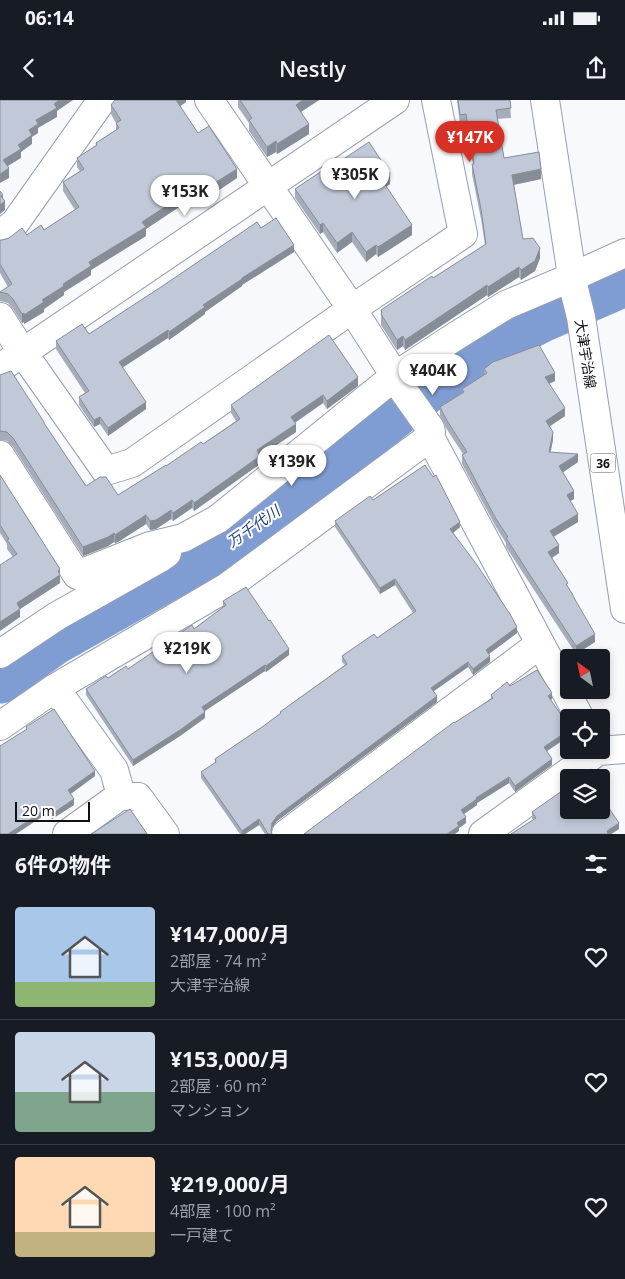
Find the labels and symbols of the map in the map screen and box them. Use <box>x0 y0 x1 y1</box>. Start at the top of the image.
pin: ¥147K <box>435 120 505 163</box>
pin: ¥305K <box>320 158 390 200</box>
pin: ¥153K <box>150 174 220 217</box>
street label: 大津宇治線 <box>571 318 601 390</box>
pin: ¥404K <box>398 354 468 396</box>
pin: ¥139K <box>257 444 327 487</box>
road number: 36 <box>590 453 616 472</box>
water label: 万千代川 <box>223 499 285 551</box>
pin: ¥219K <box>152 632 222 674</box>
north arrow <box>560 649 610 699</box>
scale bar <box>15 799 90 822</box>

